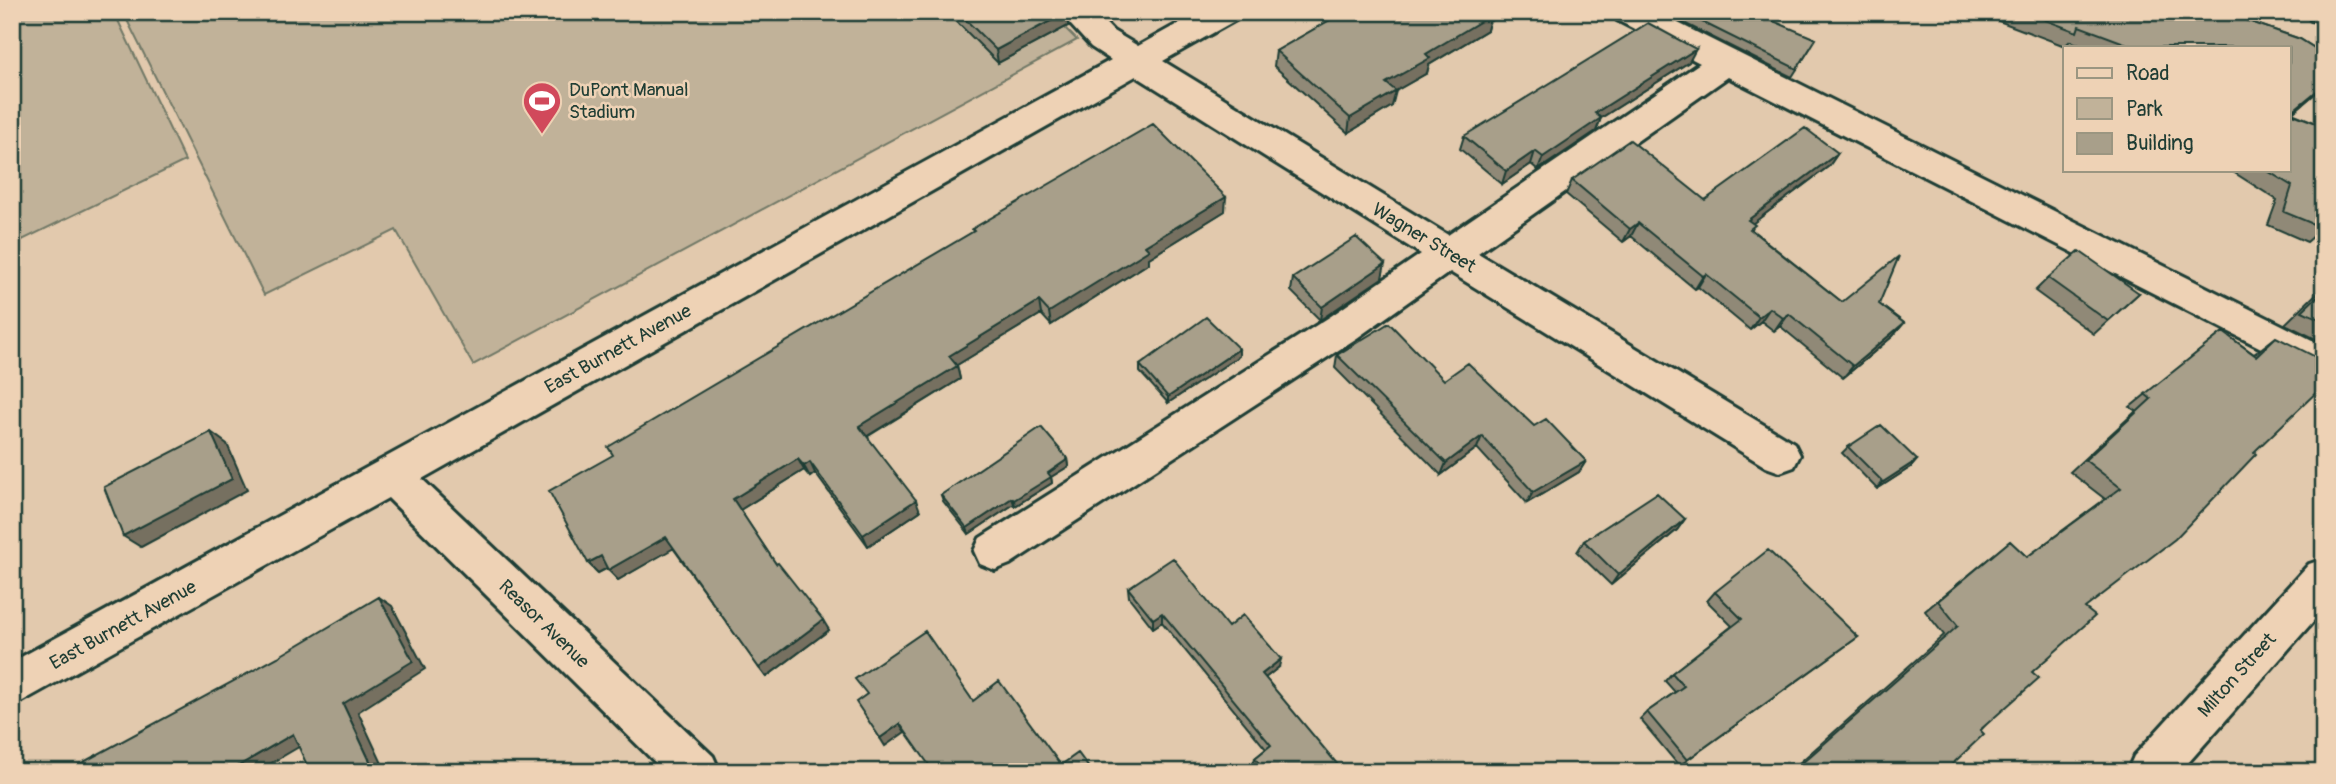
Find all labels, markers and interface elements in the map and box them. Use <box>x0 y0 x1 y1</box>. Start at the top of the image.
legend <box>2063 46 2290 172</box>
text: Road <box>2126 60 2170 87</box>
place label: DuPont Manual Stadium <box>569 78 689 124</box>
sports icon: DuPont Manual Stadium <box>521 80 563 135</box>
text: Park <box>2126 96 2163 123</box>
text: Building <box>2126 130 2193 157</box>
street label: Wagner Street <box>1368 198 1481 279</box>
street label: East Burnett Avenue <box>540 298 696 399</box>
street label: East Burnett Avenue <box>45 574 201 675</box>
street label: Reasor Avenue <box>494 575 595 674</box>
street label: Milton Street <box>2193 627 2281 722</box>

